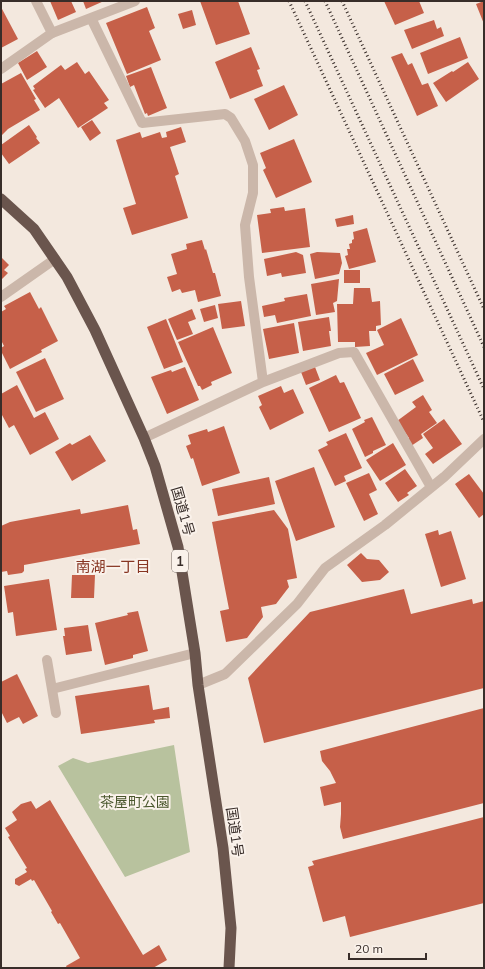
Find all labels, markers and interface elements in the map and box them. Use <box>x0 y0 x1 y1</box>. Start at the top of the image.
street label: 国道1号 <box>167 484 199 538</box>
road number: 1 <box>172 550 188 572</box>
district label: 南湖一丁目 <box>75 557 151 576</box>
park label: 茶屋町公園 <box>100 793 170 811</box>
street label: 国道1号 <box>223 806 247 858</box>
scale bar <box>349 935 426 961</box>
text: 20 m <box>355 941 383 956</box>

